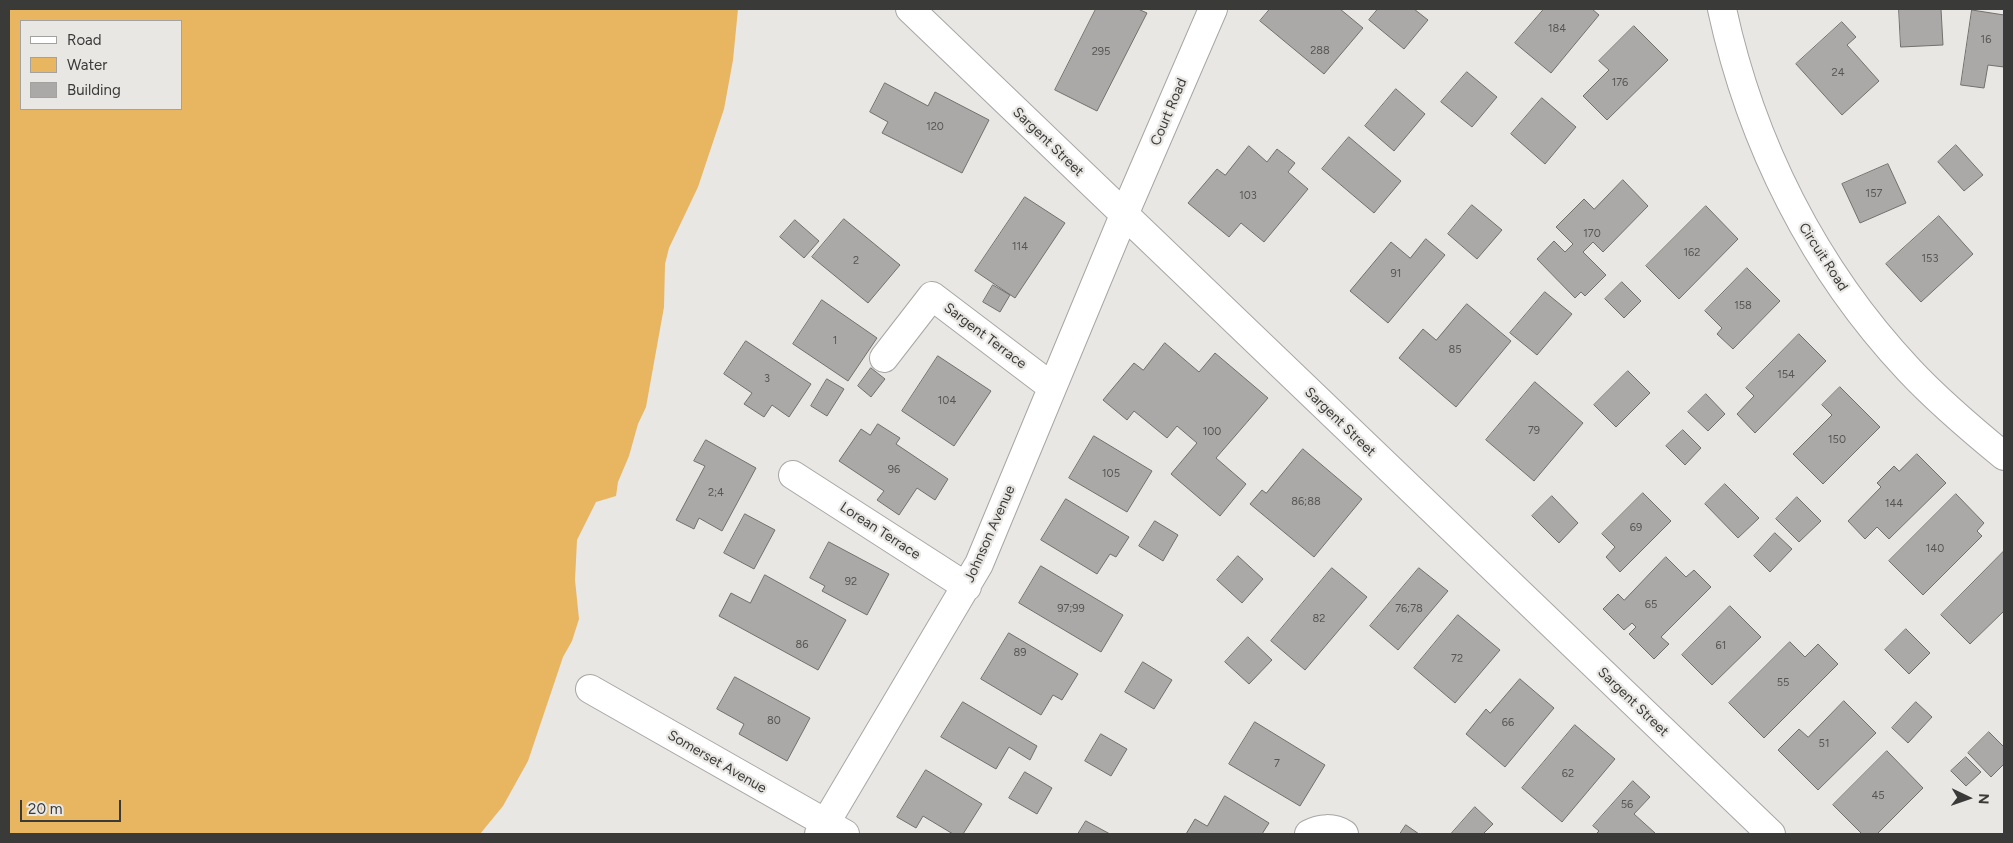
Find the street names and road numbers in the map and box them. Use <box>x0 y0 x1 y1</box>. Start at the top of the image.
street label: Court Road <box>1147 76 1191 148</box>
street label: Sargent Street <box>1009 104 1087 180</box>
street label: Circuit Road <box>1795 220 1851 294</box>
street label: Sargent Terrace <box>940 299 1030 373</box>
street label: Sargent Street <box>1301 384 1379 460</box>
street label: Johnson Avenue <box>961 483 1019 585</box>
street label: Lorean Terrace <box>837 499 923 563</box>
street label: Sargent Street <box>1594 664 1672 740</box>
street label: Somerset Avenue <box>665 727 769 797</box>

